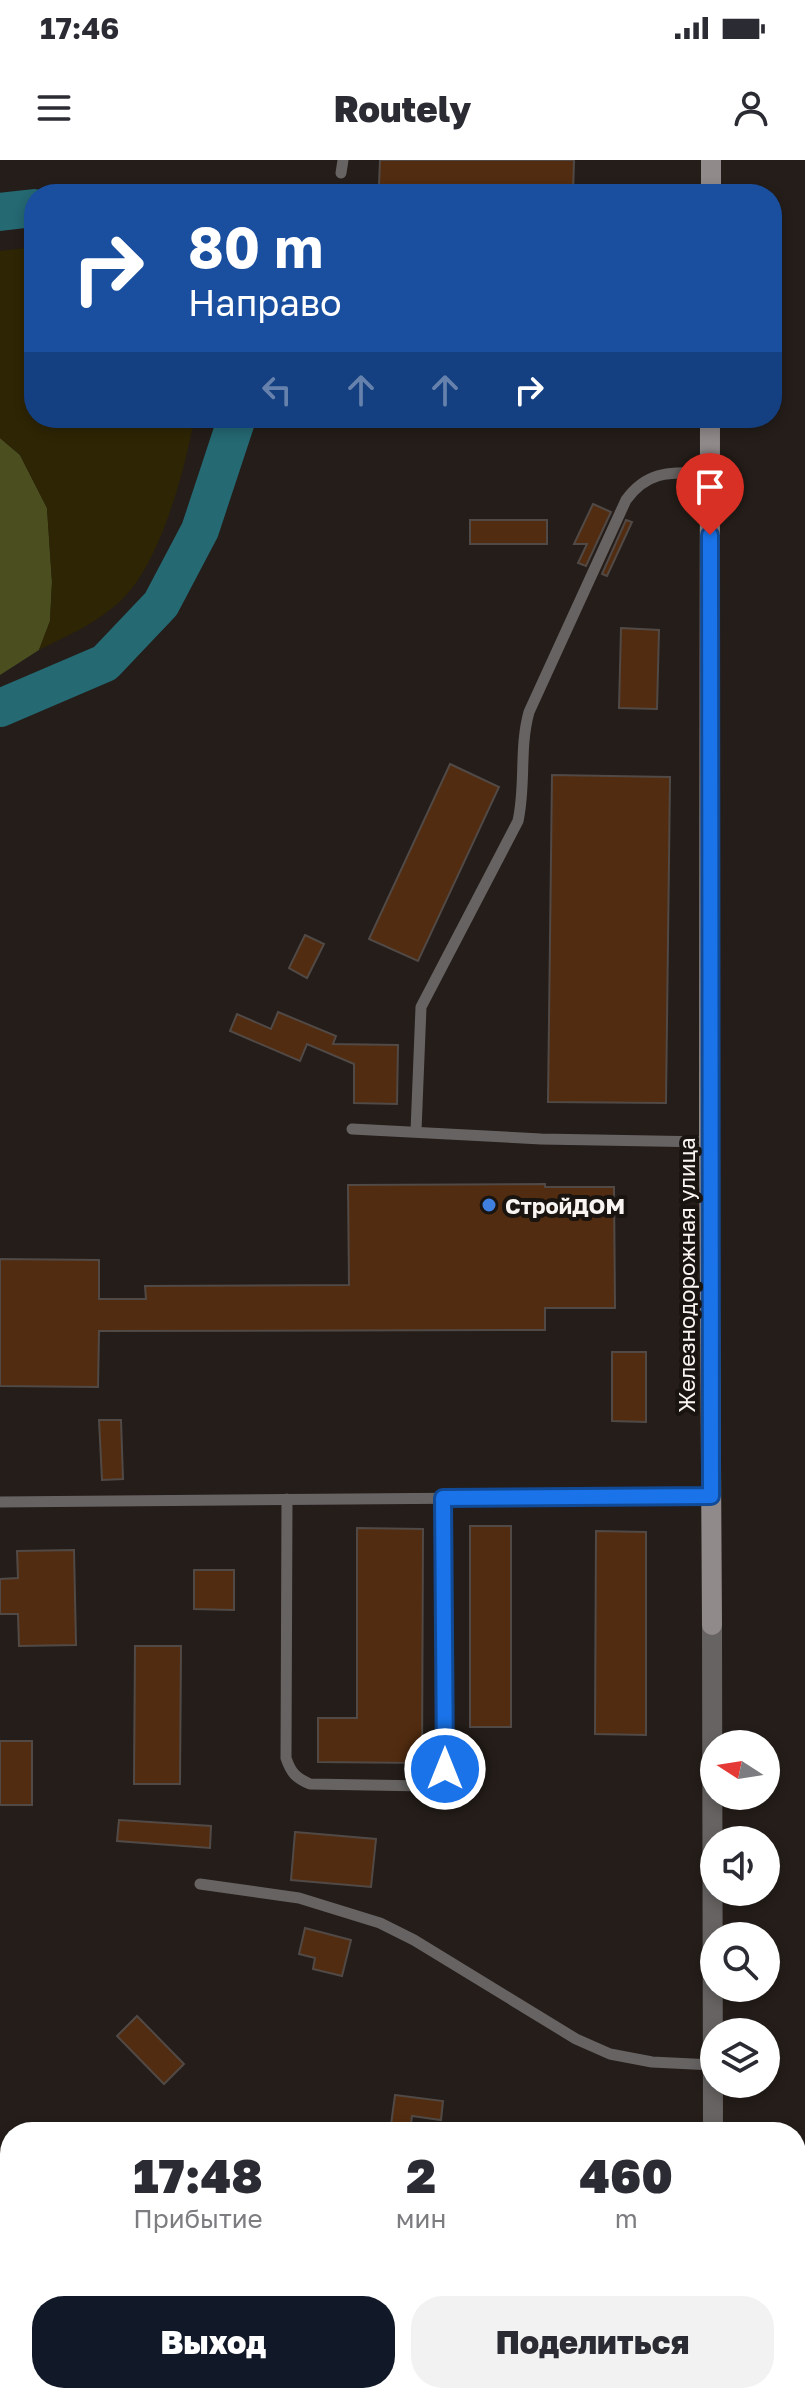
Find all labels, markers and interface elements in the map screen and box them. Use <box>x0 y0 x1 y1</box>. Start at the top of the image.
text: 17:46 <box>40 10 119 46</box>
icon: menu <box>32 86 76 130</box>
icon: person <box>729 86 773 130</box>
text: Routely <box>334 87 471 130</box>
text: 80 m <box>188 213 323 280</box>
icon: right <box>56 216 160 320</box>
text: Направо <box>188 281 342 324</box>
icon: left <box>255 368 299 412</box>
icon: ahead <box>339 368 383 412</box>
icon: ahead <box>423 368 467 412</box>
icon: right <box>507 368 551 412</box>
pin <box>676 453 744 535</box>
icon: arrive <box>688 465 732 509</box>
street label: Железнодорожная улица <box>673 1137 700 1413</box>
place label: СтройДОМ <box>505 1192 625 1219</box>
marker: СтройДОМ <box>480 1196 498 1214</box>
position arrow <box>403 1727 487 1811</box>
north arrow <box>700 1730 780 1810</box>
map controls <box>700 1730 780 2098</box>
button: sound <box>700 1826 780 1906</box>
button: search <box>700 1922 780 2002</box>
button: layers <box>700 2018 780 2098</box>
text: 17:48 <box>133 2146 263 2204</box>
text: 2 <box>406 2146 436 2204</box>
text: 460 <box>579 2146 673 2204</box>
text: Прибытие <box>133 2203 263 2234</box>
text: мин <box>396 2203 446 2234</box>
text: m <box>615 2203 638 2234</box>
button: Выход <box>32 2296 395 2388</box>
button: Поделиться <box>411 2296 774 2388</box>

